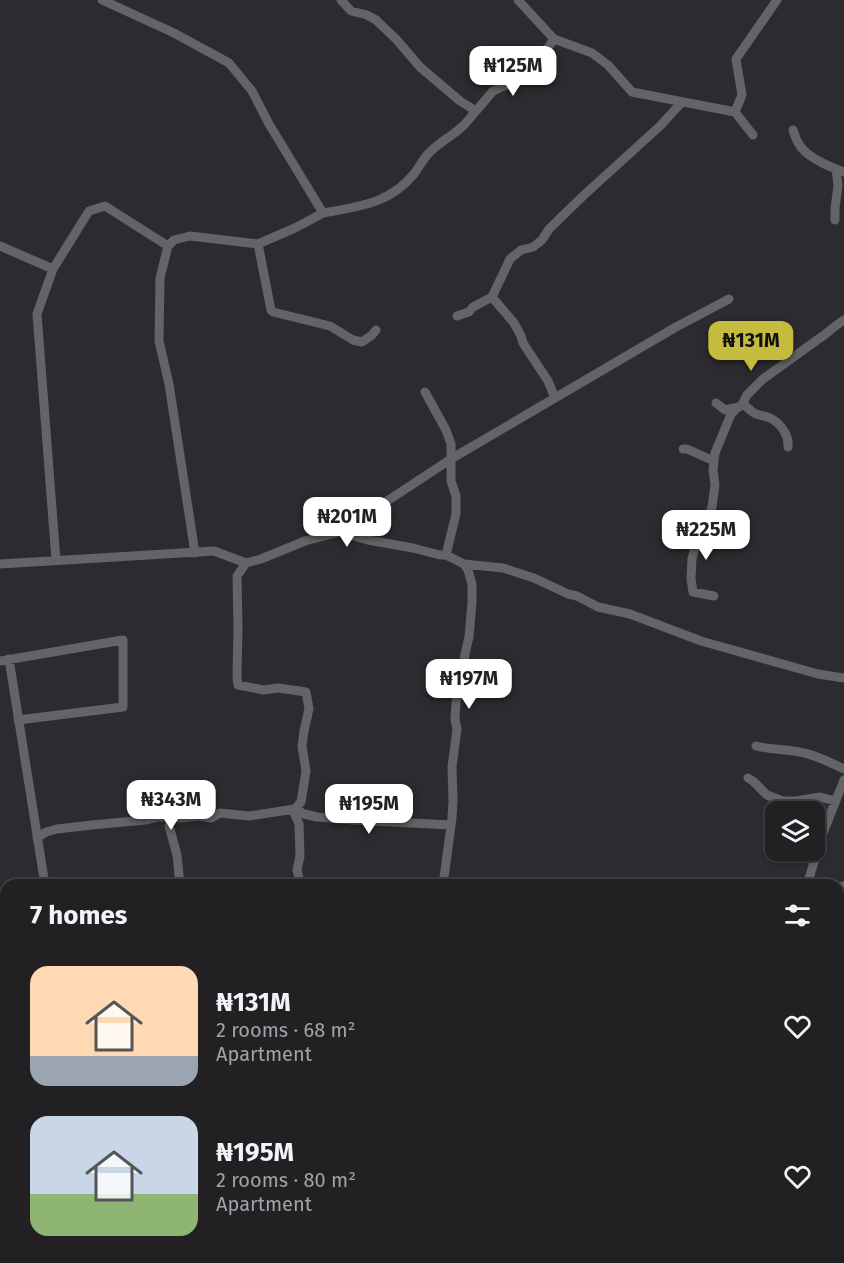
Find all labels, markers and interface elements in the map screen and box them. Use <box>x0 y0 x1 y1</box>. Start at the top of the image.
pin: ₦125M <box>471 46 555 97</box>
text: ₦125M <box>483 53 543 77</box>
pin: ₦131M <box>709 321 793 372</box>
text: ₦131M <box>722 328 780 352</box>
pin: ₦201M <box>305 497 389 548</box>
text: ₦201M <box>317 504 377 528</box>
pin: ₦225M <box>664 510 748 561</box>
text: ₦225M <box>676 517 736 541</box>
pin: ₦197M <box>427 659 511 710</box>
text: ₦197M <box>440 666 498 690</box>
pin: ₦343M <box>129 780 213 831</box>
pin: ₦195M <box>327 784 411 835</box>
text: ₦343M <box>141 787 201 811</box>
text: ₦195M <box>339 791 399 815</box>
map controls <box>765 801 825 861</box>
button: layers <box>765 801 825 861</box>
icon: filters <box>781 899 814 932</box>
text: 7 homes <box>30 900 127 931</box>
text: ₦131M <box>216 987 291 1018</box>
icon: home <box>78 990 150 1062</box>
icon: heart <box>781 1010 814 1043</box>
text: 2 rooms · 68 m² <box>216 1018 356 1042</box>
text: Apartment <box>216 1042 312 1066</box>
text: ₦195M <box>216 1137 294 1168</box>
icon: home <box>78 1140 150 1212</box>
icon: heart <box>781 1160 814 1193</box>
text: 2 rooms · 80 m² <box>216 1168 356 1192</box>
text: Apartment <box>216 1192 312 1216</box>

